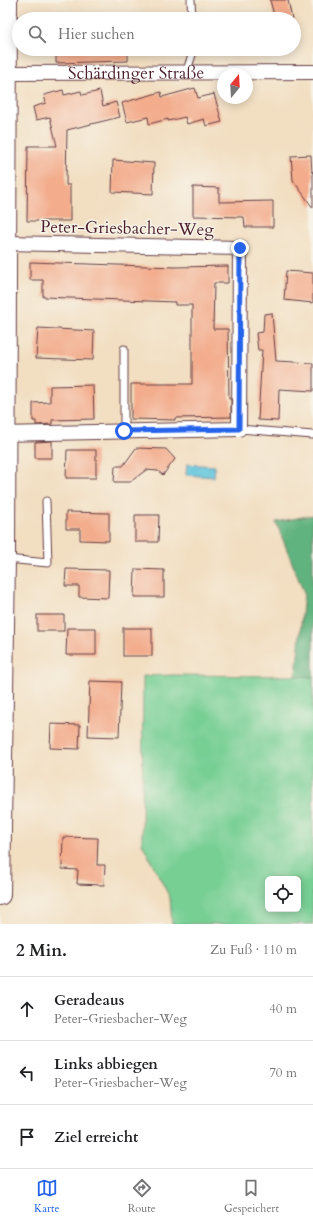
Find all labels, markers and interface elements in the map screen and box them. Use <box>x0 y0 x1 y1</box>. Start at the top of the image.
search box <box>12 12 301 56</box>
icon: search <box>26 23 48 45</box>
text: Hier suchen <box>58 24 135 44</box>
street label: Schärdinger Straße <box>68 61 204 84</box>
north arrow <box>217 68 253 104</box>
street label: Peter-Griesbacher-Weg <box>40 215 214 241</box>
route end <box>231 239 249 257</box>
route start <box>115 422 133 440</box>
map controls <box>265 876 301 912</box>
button: locate <box>265 876 301 912</box>
text: 2 Min. <box>16 939 67 962</box>
text: Zu Fuß · 110 m <box>210 941 297 959</box>
text: Geradeaus <box>54 990 124 1010</box>
icon: ahead <box>16 998 38 1020</box>
text: 40 m <box>269 1000 297 1018</box>
text: Peter-Griesbacher-Weg <box>54 1010 187 1028</box>
text: Links abbiegen <box>54 1054 158 1074</box>
icon: left <box>16 1062 38 1084</box>
text: 70 m <box>269 1064 297 1082</box>
text: Peter-Griesbacher-Weg <box>54 1074 187 1092</box>
icon: arrive <box>16 1126 38 1148</box>
text: Ziel erreicht <box>54 1127 138 1147</box>
tab: Karte <box>34 1177 60 1216</box>
tab: Route <box>128 1177 156 1216</box>
tab: Gespeichert <box>224 1177 279 1216</box>

